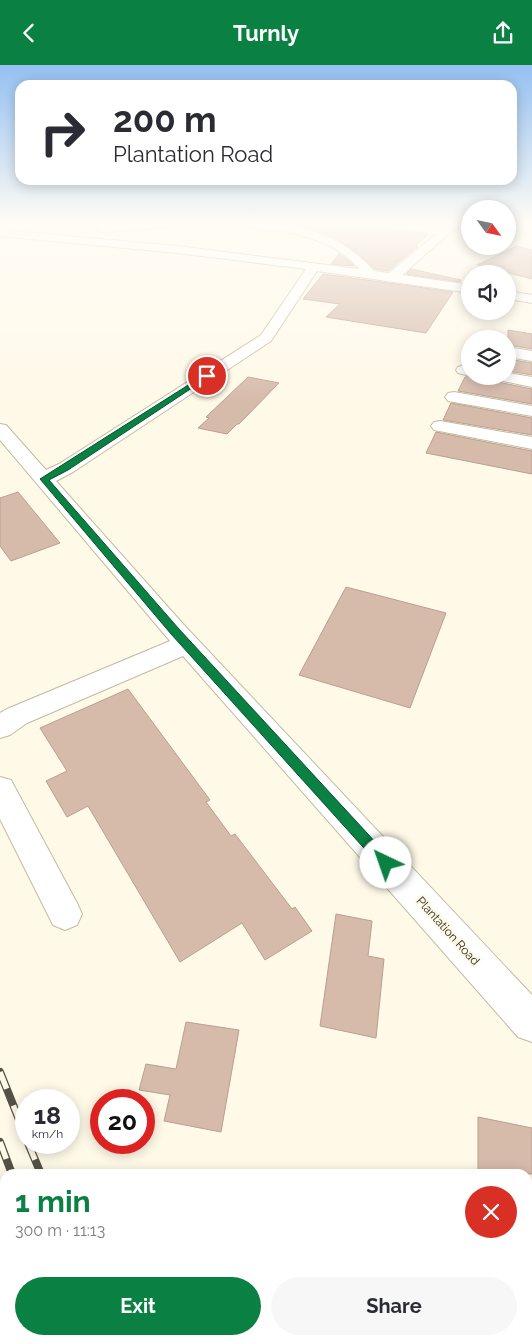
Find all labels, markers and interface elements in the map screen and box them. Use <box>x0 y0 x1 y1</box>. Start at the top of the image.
icon: back <box>15 19 43 47</box>
icon: share <box>489 19 517 47</box>
text: Turnly <box>233 20 299 46</box>
text: 200 m <box>113 99 217 140</box>
icon: right <box>30 100 95 165</box>
text: Plantation Road <box>113 141 273 167</box>
north arrow <box>461 200 516 255</box>
map controls <box>461 200 516 385</box>
button: sound <box>461 265 516 320</box>
button: layers <box>461 330 516 385</box>
pin <box>186 355 228 397</box>
icon: arrive <box>193 362 221 390</box>
position arrow <box>359 836 411 888</box>
street label: Plantation Road <box>414 894 482 968</box>
speed limit sign: 20 <box>90 1089 155 1154</box>
text: 18 <box>34 1100 61 1130</box>
text: km/h <box>32 1127 63 1141</box>
text: 1 min <box>15 1184 91 1219</box>
button: close <box>465 1186 517 1238</box>
text: 300 m · 11:13 <box>15 1221 105 1240</box>
button: Exit <box>15 1277 261 1335</box>
button: Share <box>271 1277 517 1335</box>

